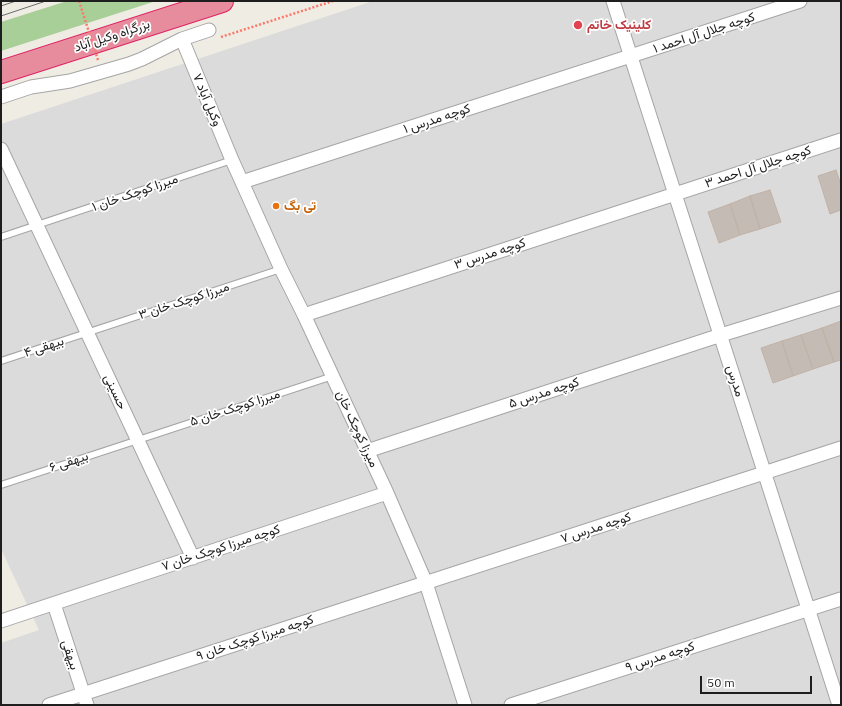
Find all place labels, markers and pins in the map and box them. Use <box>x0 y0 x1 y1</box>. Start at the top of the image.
place label: کلینیک خاتم <box>587 17 651 33</box>
marker: کلینیک خاتم <box>572 19 584 31</box>
place label: تی بگ <box>284 198 316 214</box>
marker: تی بگ <box>271 201 281 211</box>

